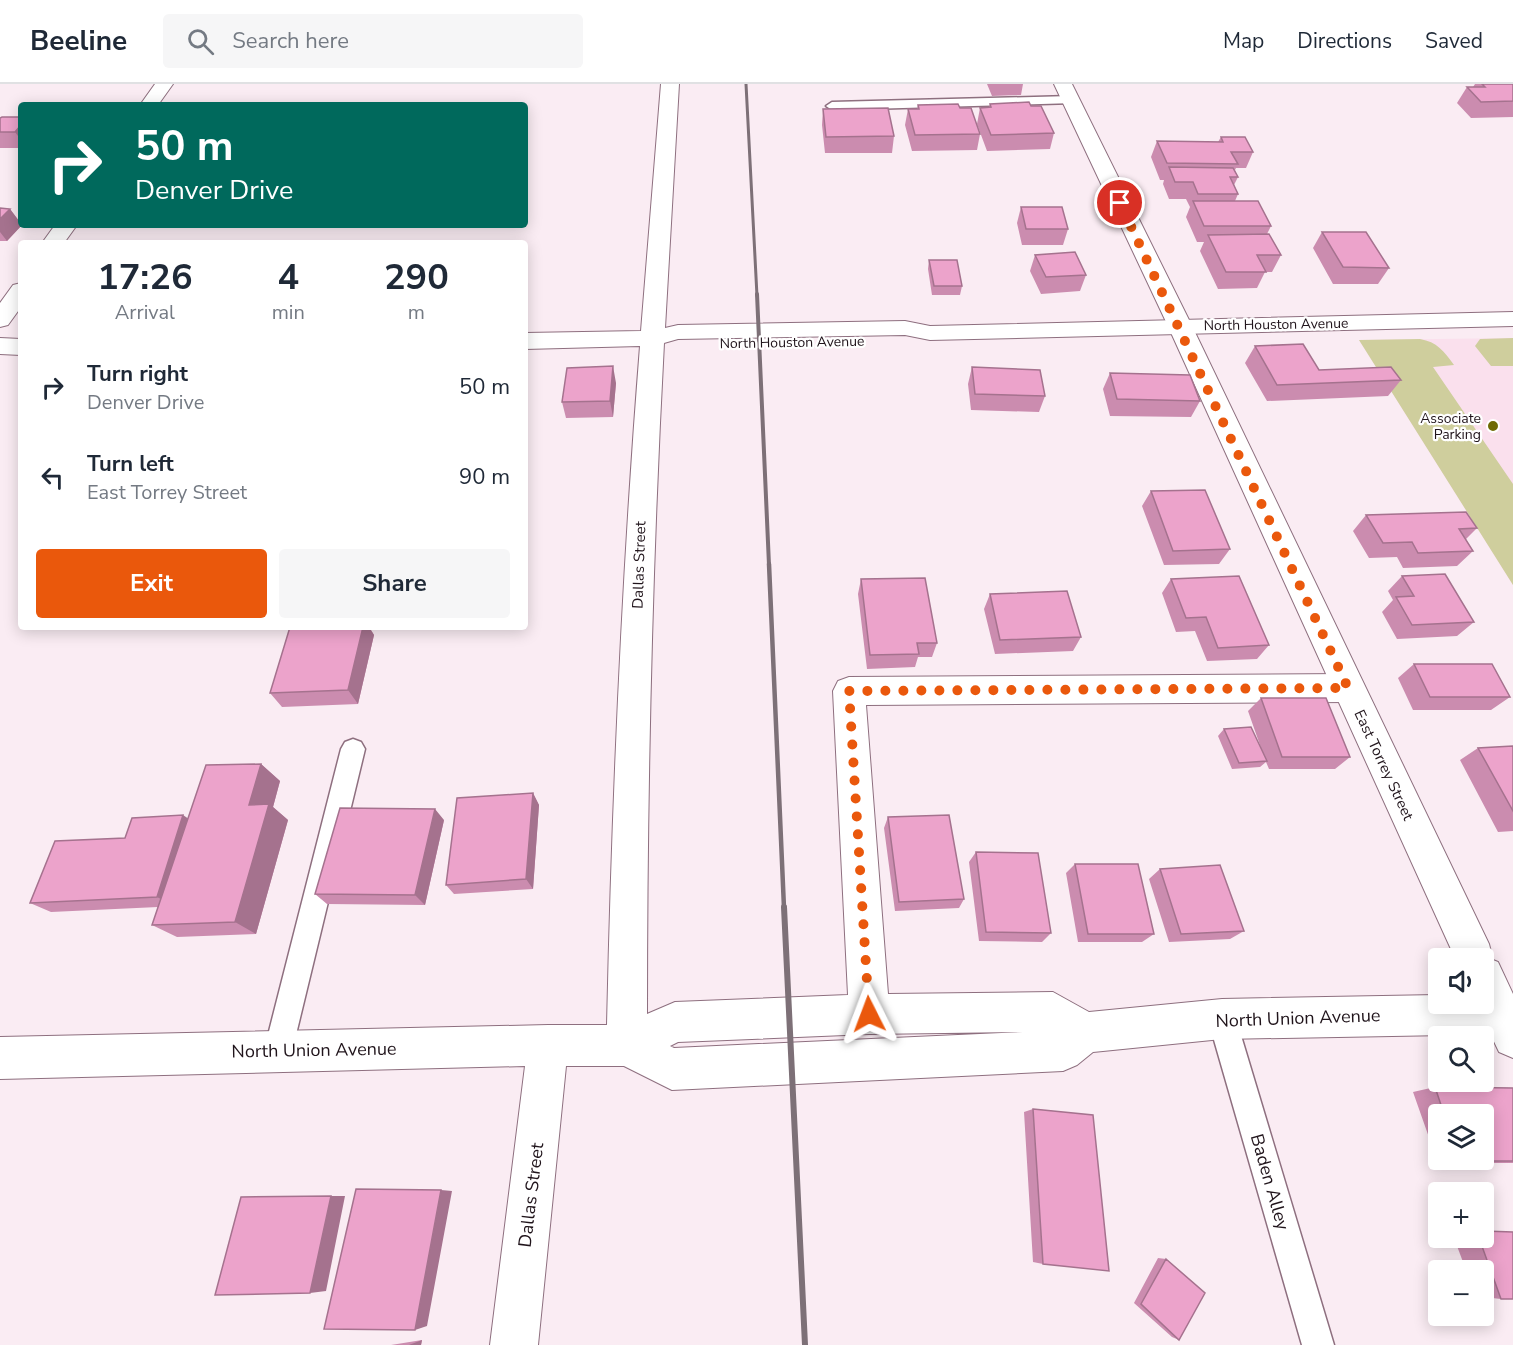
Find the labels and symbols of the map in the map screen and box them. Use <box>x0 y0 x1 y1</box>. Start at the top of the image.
pin <box>1094 177 1145 228</box>
street label: North Houston Avenue <box>1203 314 1349 335</box>
street label: North Houston Avenue <box>719 332 865 353</box>
place label: Associate Parking <box>1420 409 1481 444</box>
marker: Associate Parking <box>1486 419 1500 433</box>
street label: Dallas Street <box>627 520 651 609</box>
street label: East Torrey Street <box>1350 706 1419 824</box>
position arrow <box>837 982 901 1046</box>
street label: North Union Avenue <box>1215 1003 1381 1033</box>
street label: North Union Avenue <box>231 1037 397 1063</box>
street label: Baden Alley <box>1245 1131 1295 1234</box>
street label: Dallas Street <box>513 1140 549 1249</box>

